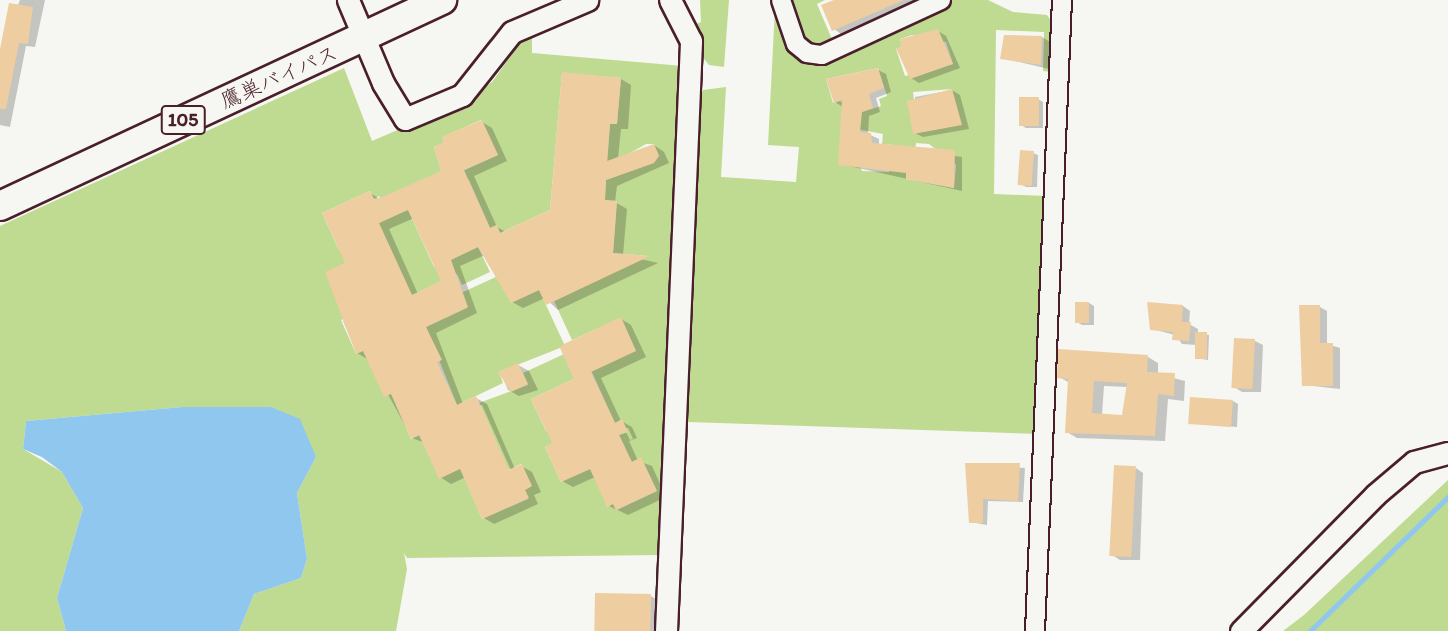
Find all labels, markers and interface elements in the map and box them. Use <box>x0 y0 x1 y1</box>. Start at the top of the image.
street label: 鷹巣バイパス <box>216 40 342 114</box>
road number: 105 <box>160 104 206 136</box>

